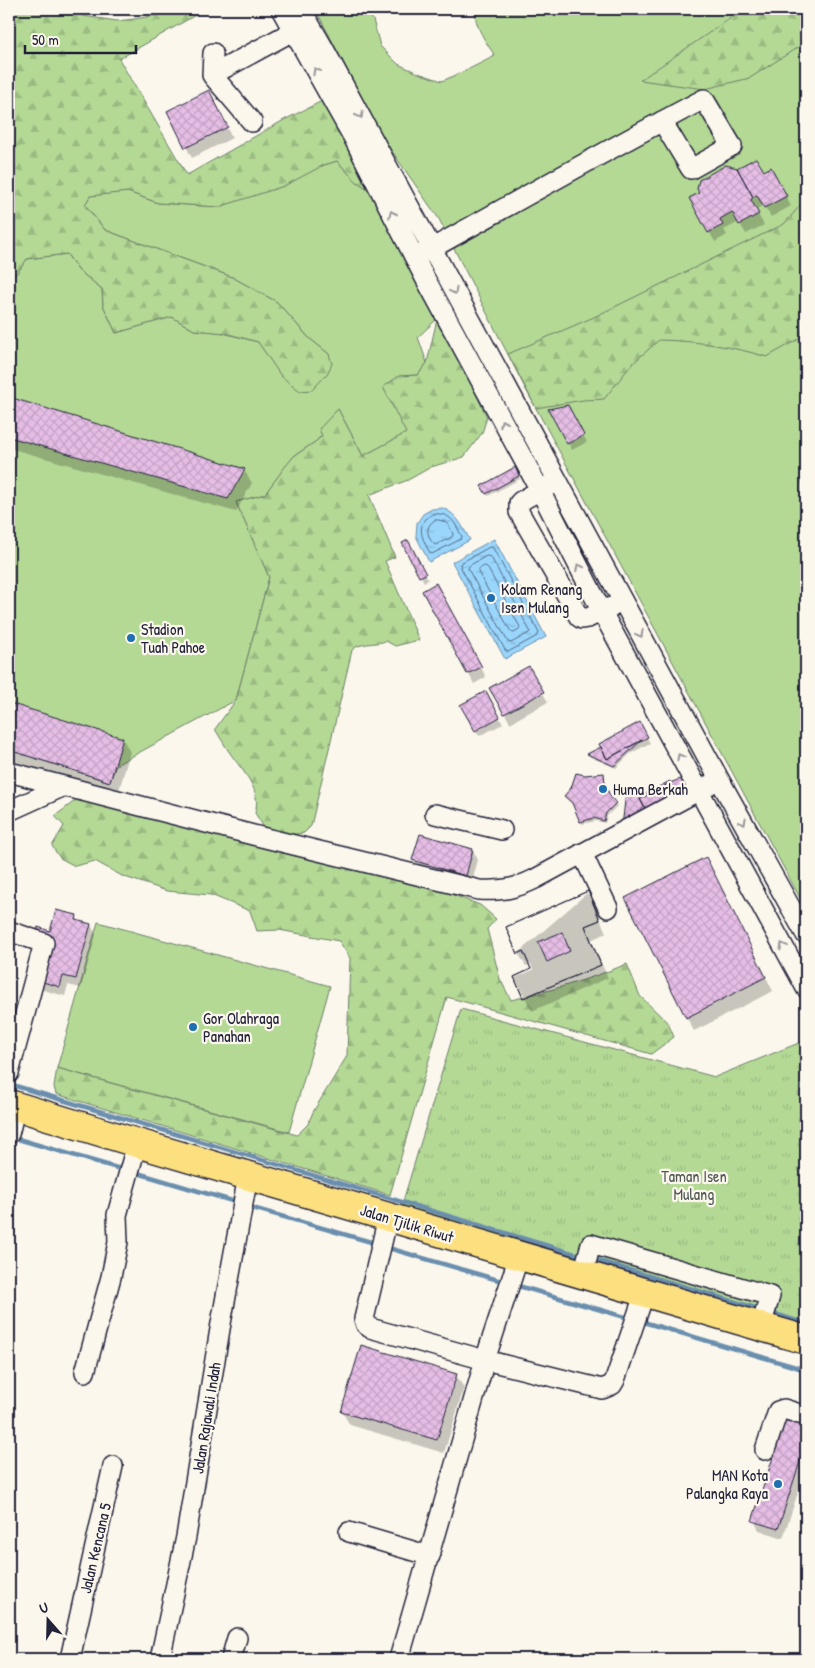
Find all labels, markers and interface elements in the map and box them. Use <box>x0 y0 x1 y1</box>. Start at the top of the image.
scale bar <box>25 22 136 54</box>
text: 50 m <box>32 29 59 50</box>
one-way arrow <box>312 67 322 76</box>
one-way arrow <box>353 110 363 119</box>
one-way arrow <box>388 210 398 219</box>
one-way arrow <box>448 286 458 295</box>
one-way arrow <box>500 420 510 429</box>
one-way arrow <box>575 563 585 572</box>
place label: Kolam Renang Isen Mulang <box>501 578 582 618</box>
marker: Kolam Renang Isen Mulang <box>485 592 497 604</box>
place label: Stadion Tuah Pahoe <box>141 618 206 658</box>
one-way arrow <box>634 629 644 638</box>
marker: Stadion Tuah Pahoe <box>125 632 137 644</box>
one-way arrow <box>676 753 686 762</box>
place label: Huma Berkah <box>613 778 688 800</box>
marker: Huma Berkah <box>597 783 609 795</box>
one-way arrow <box>736 816 746 825</box>
one-way arrow <box>779 942 789 951</box>
place label: Gor Olahraga Panahan <box>203 1007 279 1047</box>
marker: Gor Olahraga Panahan <box>187 1021 199 1033</box>
park label: Taman Isen Mulang <box>661 1165 727 1205</box>
street label: Jalan Tjilik Riwut <box>358 1198 457 1248</box>
street label: Jalan Rajawali Indah <box>186 1360 226 1475</box>
place label: MAN Kota Palangka Raya <box>686 1464 768 1504</box>
marker: MAN Kota Palangka Raya <box>772 1478 784 1490</box>
street label: Jalan Kencana 5 <box>74 1500 116 1595</box>
north arrow <box>22 1596 72 1646</box>
text: U <box>37 1597 51 1618</box>

